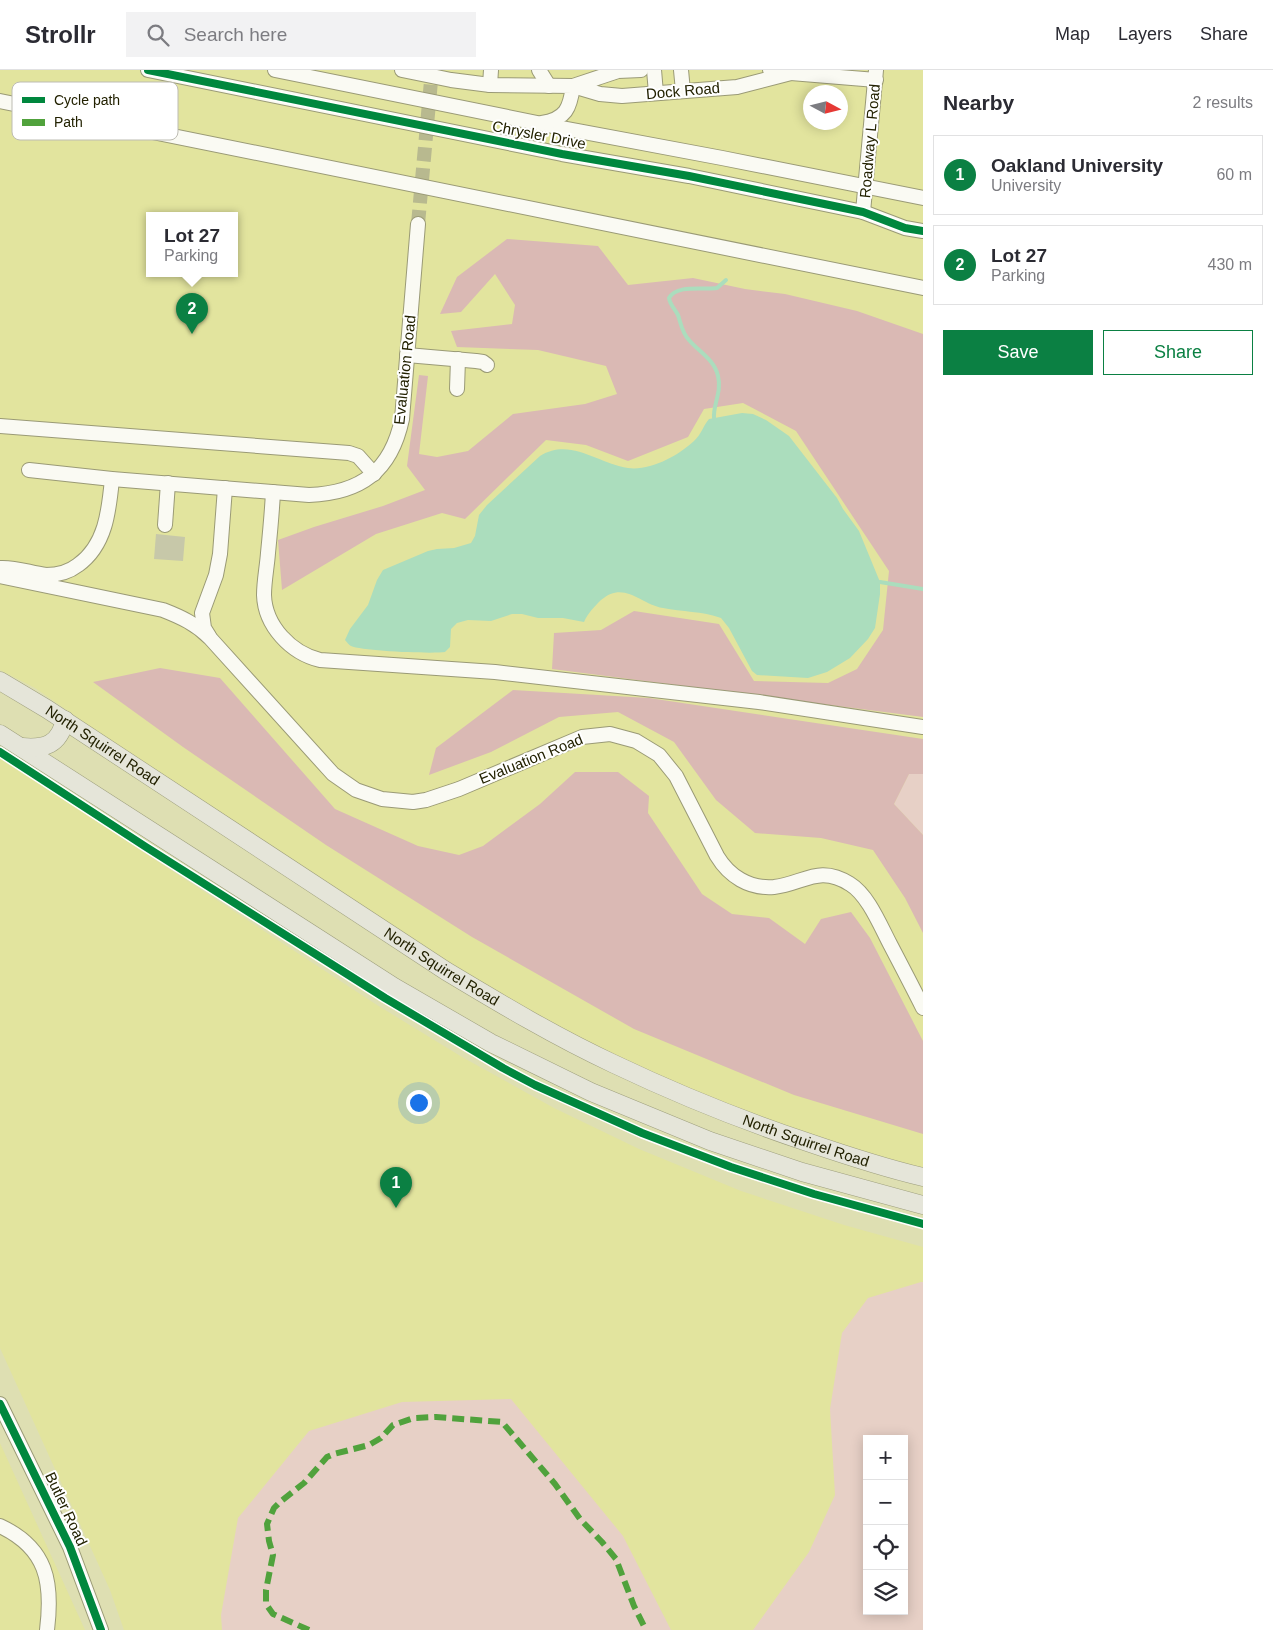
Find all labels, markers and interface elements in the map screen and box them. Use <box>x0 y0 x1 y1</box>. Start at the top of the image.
search box <box>126 12 476 57</box>
text: Strollr <box>25 21 96 48</box>
icon: search <box>144 21 172 49</box>
text: Search here <box>184 24 287 45</box>
text: Map <box>1055 24 1090 44</box>
text: Layers <box>1118 24 1172 44</box>
text: Share <box>1200 24 1248 44</box>
street label: Dock Road <box>645 79 721 102</box>
legend <box>12 82 178 140</box>
street label: Roadway L Road <box>856 83 883 199</box>
north arrow <box>803 85 848 130</box>
text: Nearby <box>943 91 1014 114</box>
text: Cycle path <box>54 92 120 108</box>
text: 2 results <box>1193 94 1253 111</box>
text: Path <box>54 114 83 130</box>
street label: Chrysler Drive <box>491 117 587 152</box>
text: Oakland University <box>991 155 1163 176</box>
text: 1 <box>956 166 964 183</box>
text: 60 m <box>1216 166 1252 183</box>
text: University <box>991 177 1061 194</box>
popup <box>146 212 238 277</box>
text: Lot 27 <box>164 225 220 246</box>
text: Lot 27 <box>991 245 1047 266</box>
text: Parking <box>164 247 218 264</box>
text: 2 <box>956 256 964 273</box>
text: 430 m <box>1208 256 1252 273</box>
text: Parking <box>991 267 1045 284</box>
pin: 2 <box>176 293 208 334</box>
street label: Evaluation Road <box>390 314 419 426</box>
button: Save <box>943 330 1093 375</box>
button: Share <box>1103 330 1253 375</box>
street label: North Squirrel Road <box>43 701 163 788</box>
street label: Evaluation Road <box>477 730 585 787</box>
street label: North Squirrel Road <box>381 924 502 1009</box>
your location <box>406 1090 432 1116</box>
street label: North Squirrel Road <box>740 1111 871 1170</box>
pin: 1 <box>380 1167 412 1208</box>
map controls <box>863 1435 908 1615</box>
button: + <box>863 1435 908 1480</box>
street label: Butler Road <box>42 1469 91 1548</box>
button: − <box>863 1480 908 1525</box>
button: locate <box>863 1525 908 1570</box>
button: layers <box>863 1570 908 1615</box>

